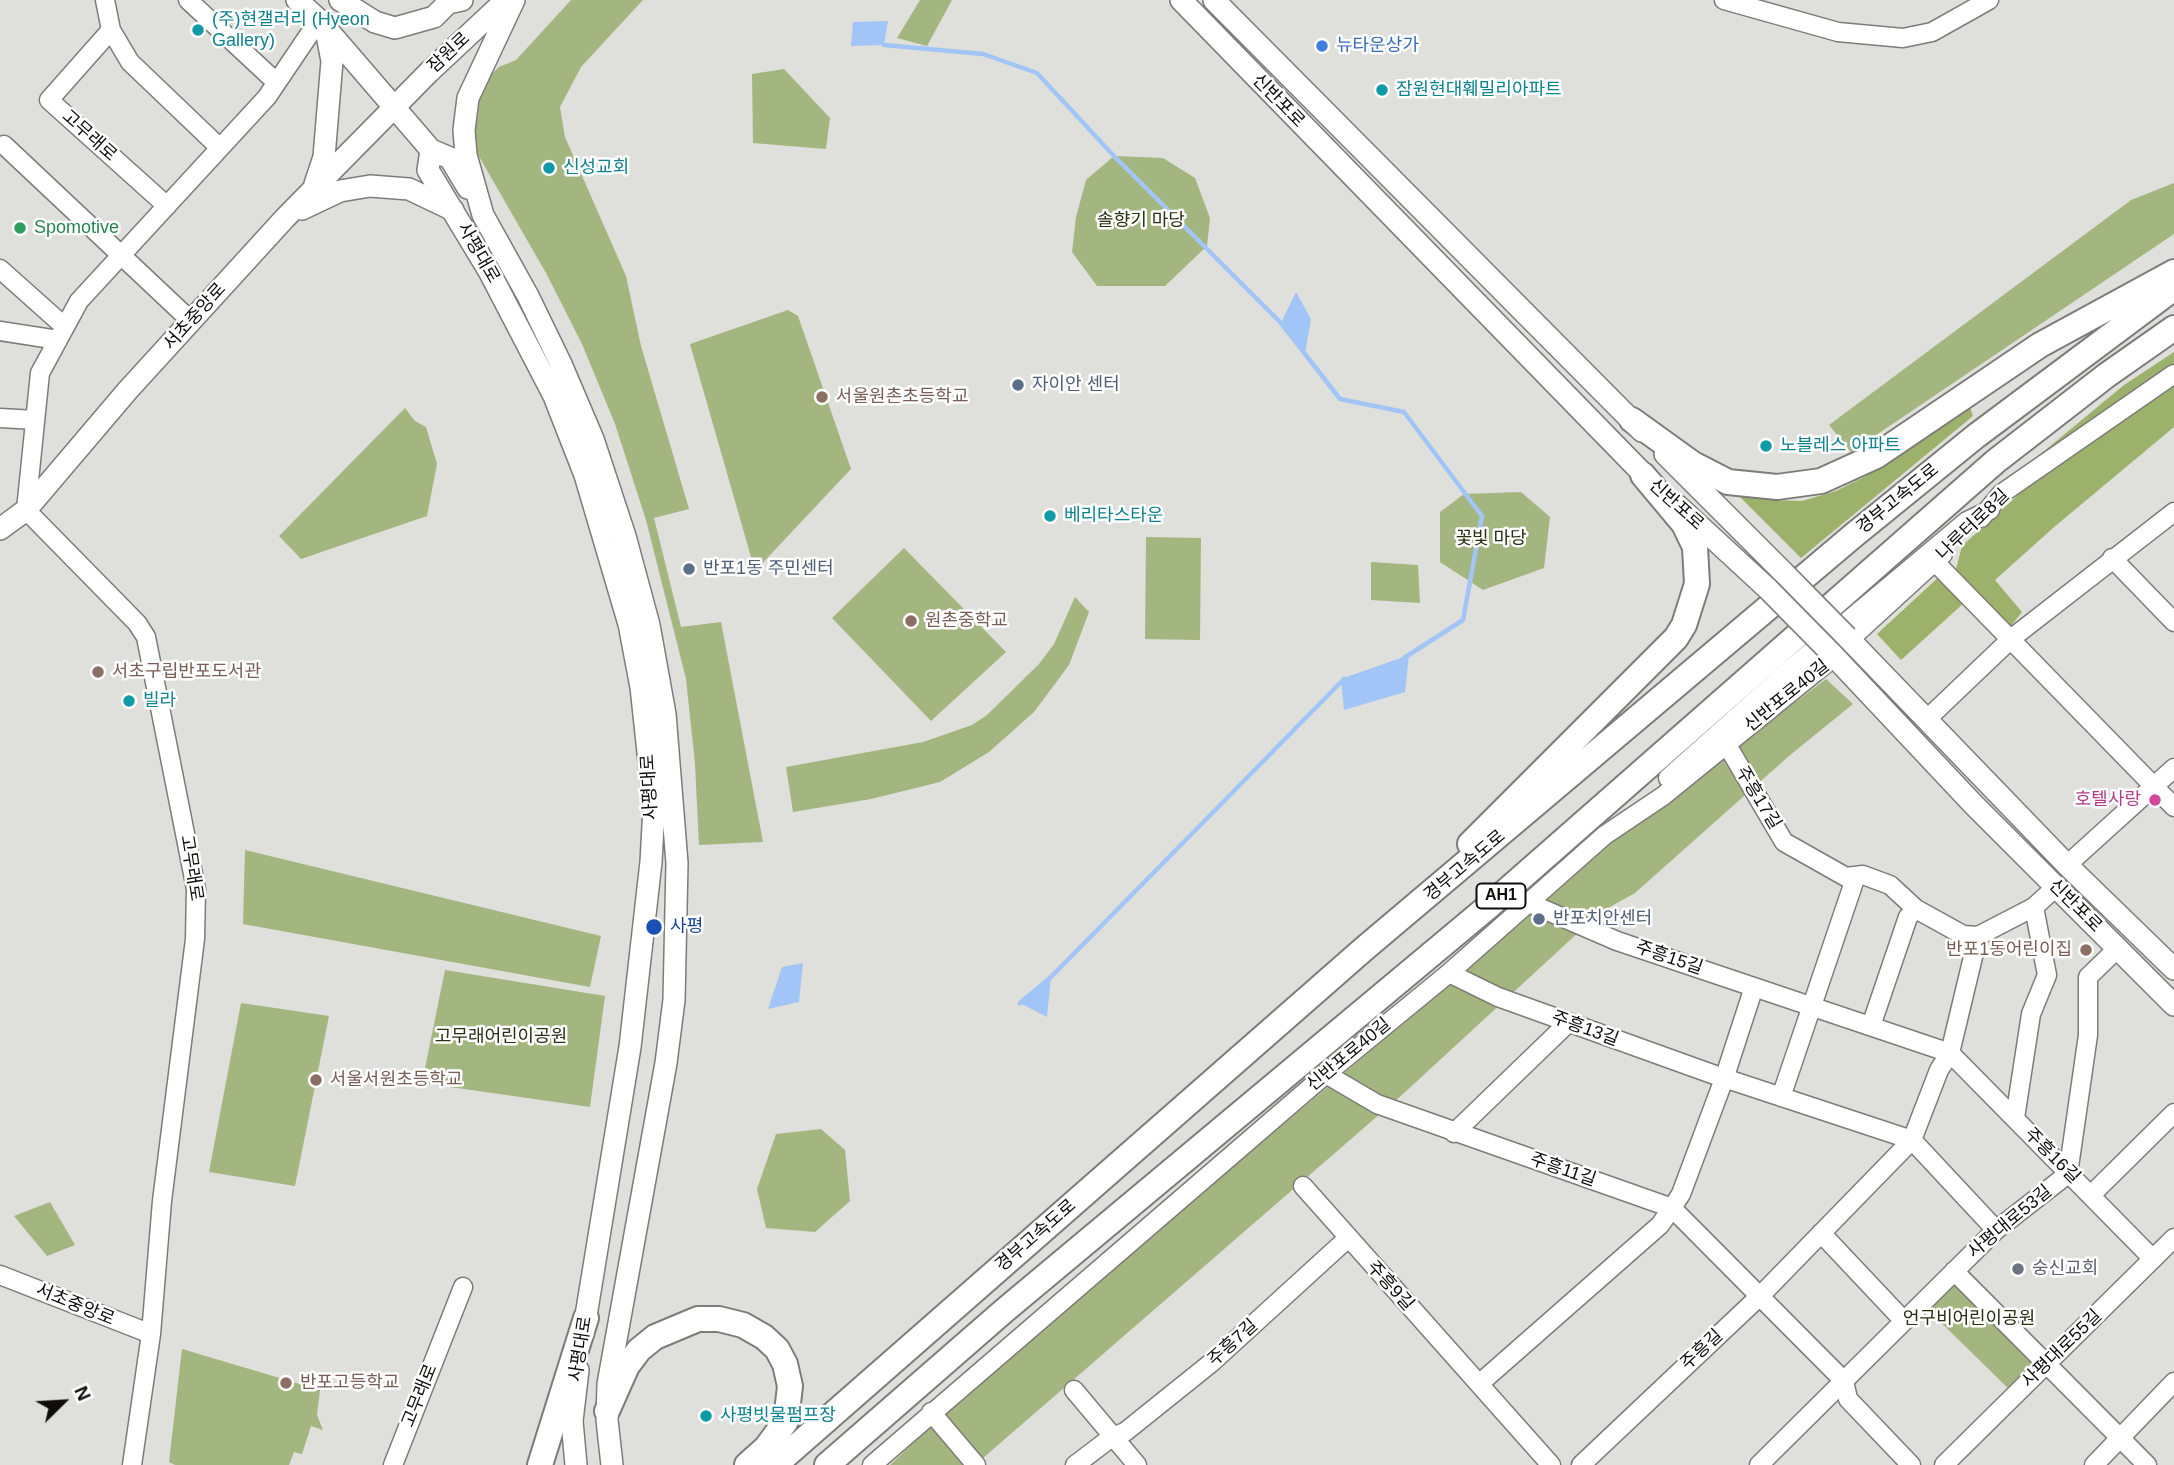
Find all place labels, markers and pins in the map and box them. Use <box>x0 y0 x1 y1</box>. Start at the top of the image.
place label: (주)현갤러리 (Hyeon Gallery) <box>212 9 370 52</box>
marker: (주)현갤러리 (Hyeon Gallery) <box>190 22 206 38</box>
place label: 뉴타운상가 <box>1336 35 1419 57</box>
marker: 뉴타운상가 <box>1314 38 1330 54</box>
place label: 잠원현대훼밀리아파트 <box>1396 79 1562 101</box>
marker: 잠원현대훼밀리아파트 <box>1374 82 1390 98</box>
place label: 신성교회 <box>563 157 629 179</box>
marker: 신성교회 <box>541 160 557 176</box>
place label: Spomotive <box>34 217 119 239</box>
marker: Spomotive <box>12 220 28 236</box>
place label: 자이안 센터 <box>1032 374 1120 396</box>
marker: 자이안 센터 <box>1010 377 1026 393</box>
place label: 서울원촌초등학교 <box>836 386 968 408</box>
marker: 서울원촌초등학교 <box>814 389 830 405</box>
place label: 노블레스 아파트 <box>1780 435 1901 457</box>
marker: 노블레스 아파트 <box>1758 438 1774 454</box>
place label: 베리타스타운 <box>1064 505 1163 527</box>
marker: 베리타스타운 <box>1042 508 1058 524</box>
place label: 반포1동 주민센터 <box>703 558 834 580</box>
marker: 반포1동 주민센터 <box>681 561 697 577</box>
place label: 원촌중학교 <box>925 610 1008 632</box>
marker: 원촌중학교 <box>903 613 919 629</box>
place label: 서초구립반포도서관 <box>112 661 261 683</box>
marker: 서초구립반포도서관 <box>90 664 106 680</box>
place label: 빌라 <box>143 690 176 712</box>
marker: 빌라 <box>121 693 137 709</box>
place label: 호텔사랑 <box>2075 789 2141 811</box>
marker: 호텔사랑 <box>2147 792 2163 808</box>
place label: 반포치안센터 <box>1553 908 1652 930</box>
marker: 반포치안센터 <box>1531 911 1547 927</box>
place label: 사평 <box>670 916 703 938</box>
marker: 사평 <box>644 917 664 937</box>
place label: 반포1동어린이집 <box>1946 939 2072 961</box>
marker: 반포1동어린이집 <box>2078 942 2094 958</box>
place label: 서울서원초등학교 <box>330 1069 462 1091</box>
marker: 서울서원초등학교 <box>308 1072 324 1088</box>
place label: 숭신교회 <box>2032 1258 2098 1280</box>
marker: 숭신교회 <box>2010 1261 2026 1277</box>
place label: 반포고등학교 <box>300 1372 399 1394</box>
marker: 반포고등학교 <box>278 1375 294 1391</box>
place label: 사평빗물펌프장 <box>720 1405 836 1427</box>
marker: 사평빗물펌프장 <box>698 1408 714 1424</box>

